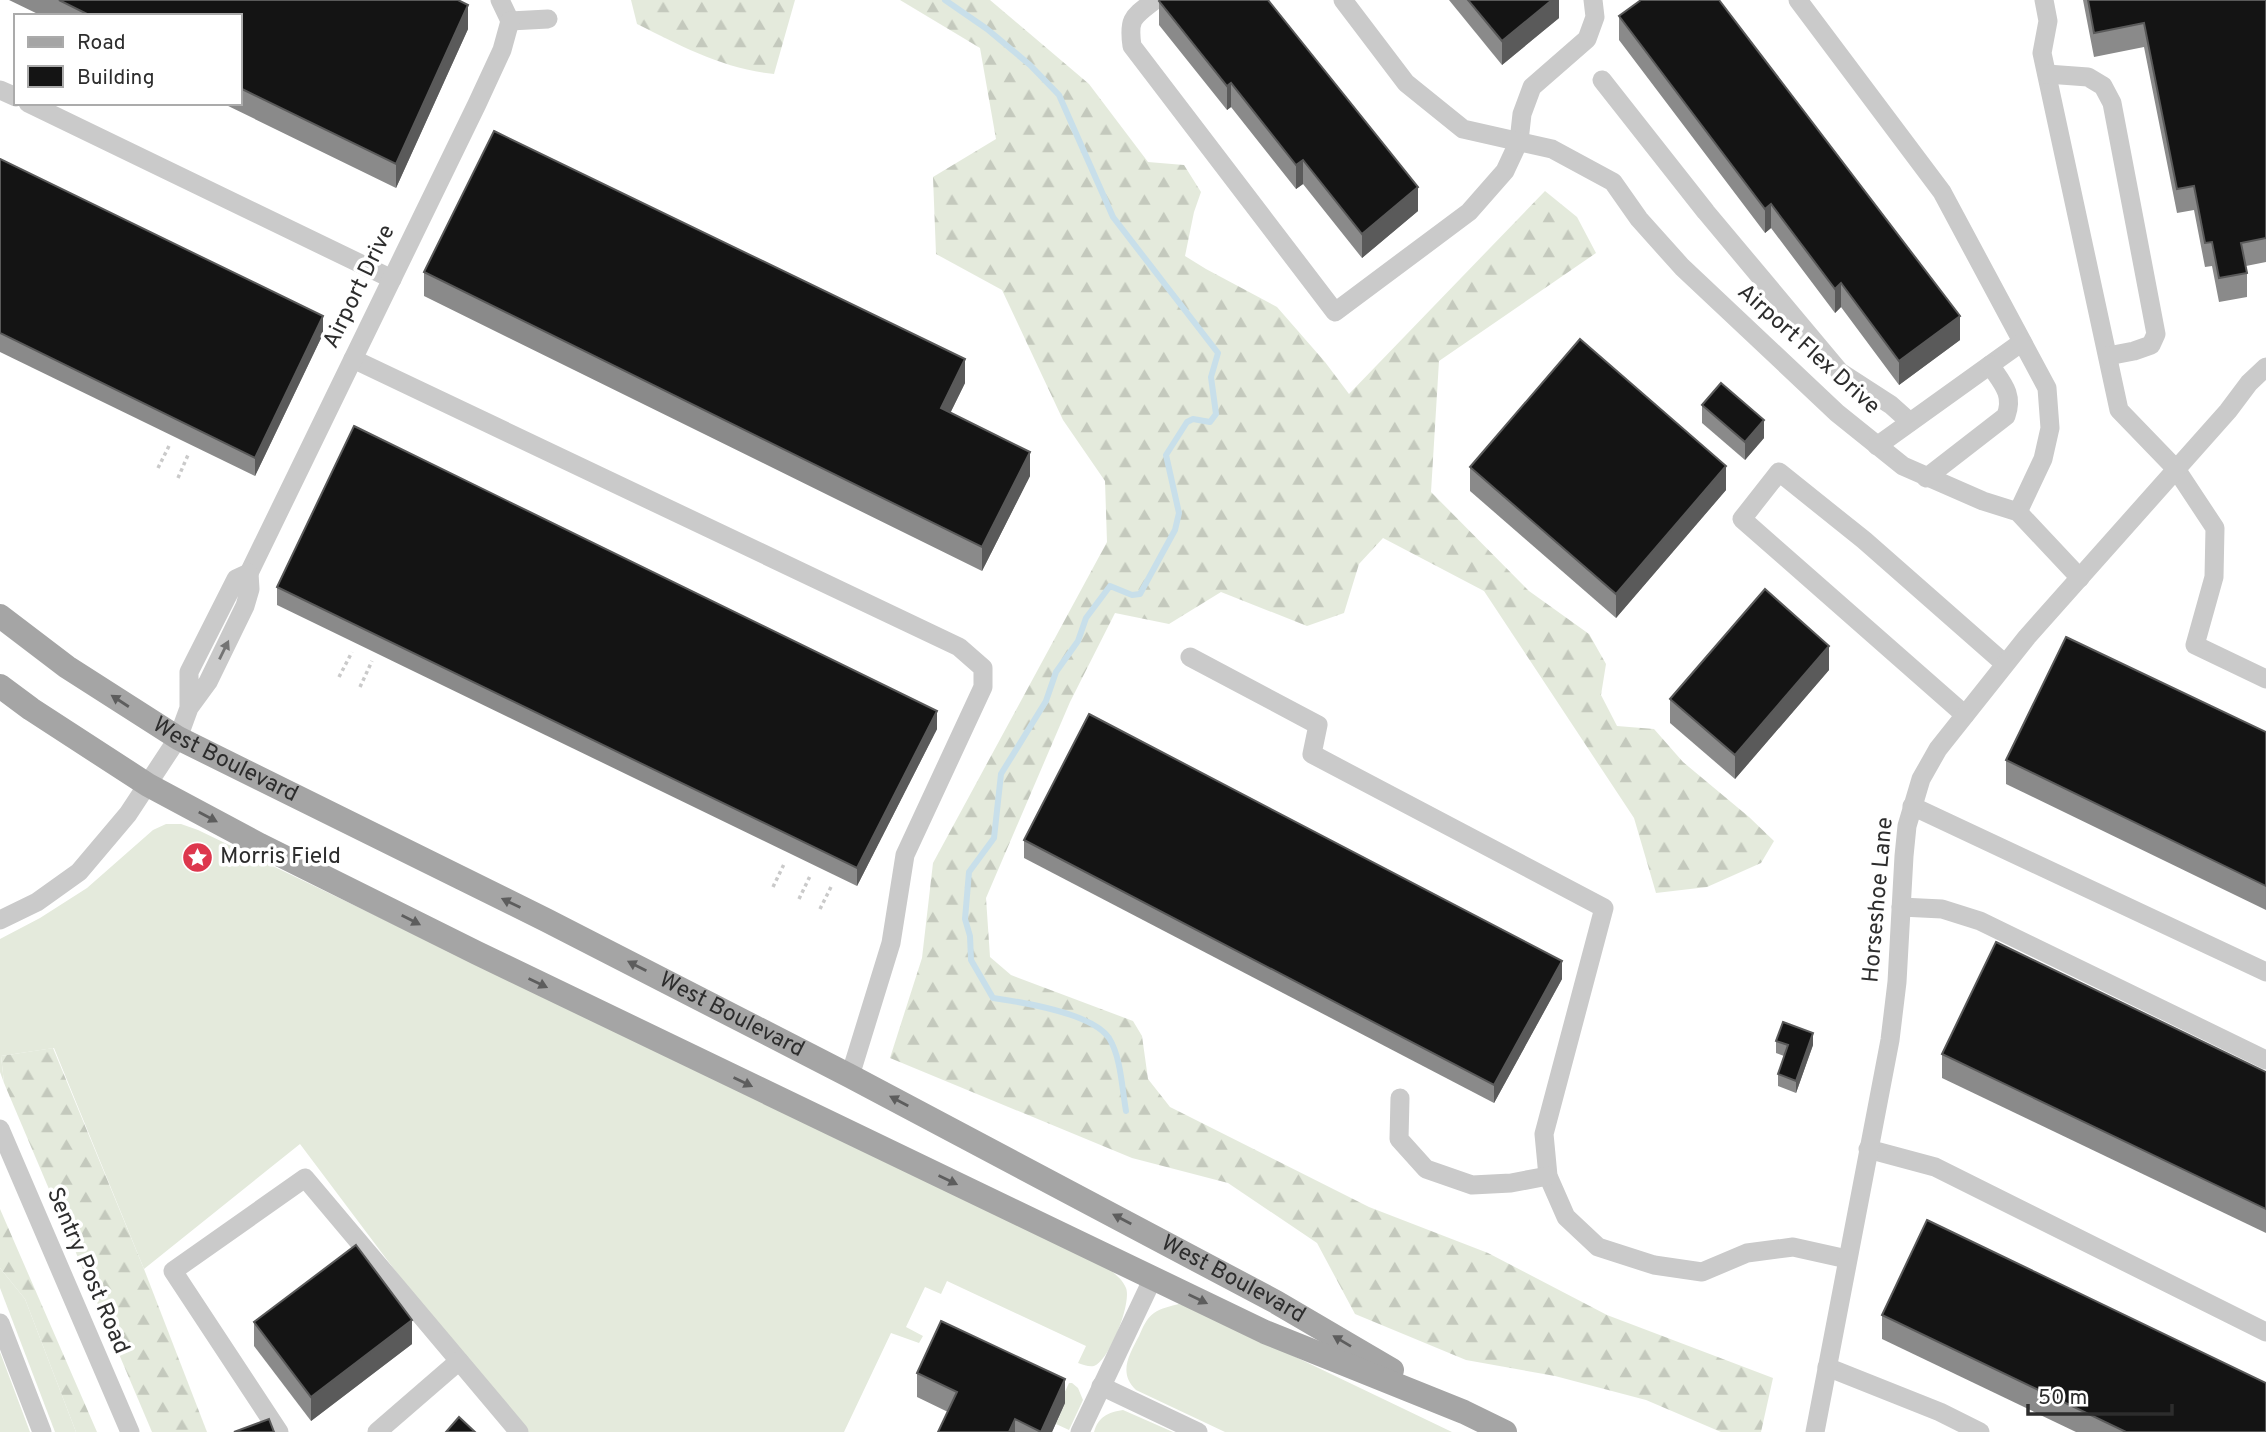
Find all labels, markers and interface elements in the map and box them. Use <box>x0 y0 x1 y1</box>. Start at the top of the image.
legend <box>14 14 242 105</box>
text: Road <box>77 30 126 57</box>
text: Building <box>77 65 155 92</box>
street label: Airport Drive <box>318 220 402 354</box>
street label: Airport Flex Drive <box>1731 278 1885 422</box>
one-way arrow <box>218 640 229 660</box>
one-way arrow <box>111 694 130 707</box>
street label: West Boulevard <box>147 711 303 809</box>
one-way arrow <box>198 811 218 823</box>
street label: Horseshoe Lane <box>1857 816 1901 984</box>
place icon: Morris Field <box>180 840 214 874</box>
place label: Morris Field <box>220 843 341 872</box>
one-way arrow <box>501 897 521 908</box>
one-way arrow <box>401 914 421 925</box>
one-way arrow <box>627 961 647 972</box>
street label: West Boulevard <box>654 966 809 1065</box>
one-way arrow <box>528 977 549 988</box>
one-way arrow <box>733 1076 753 1087</box>
one-way arrow <box>889 1095 909 1107</box>
one-way arrow <box>938 1175 959 1186</box>
street label: Sentry Post Road <box>39 1183 135 1359</box>
one-way arrow <box>1111 1213 1131 1225</box>
street label: West Boulevard <box>1156 1229 1310 1330</box>
one-way arrow <box>1188 1294 1208 1305</box>
one-way arrow <box>1333 1334 1352 1347</box>
scale bar <box>2028 1372 2172 1416</box>
text: 50 m <box>2038 1385 2087 1412</box>

